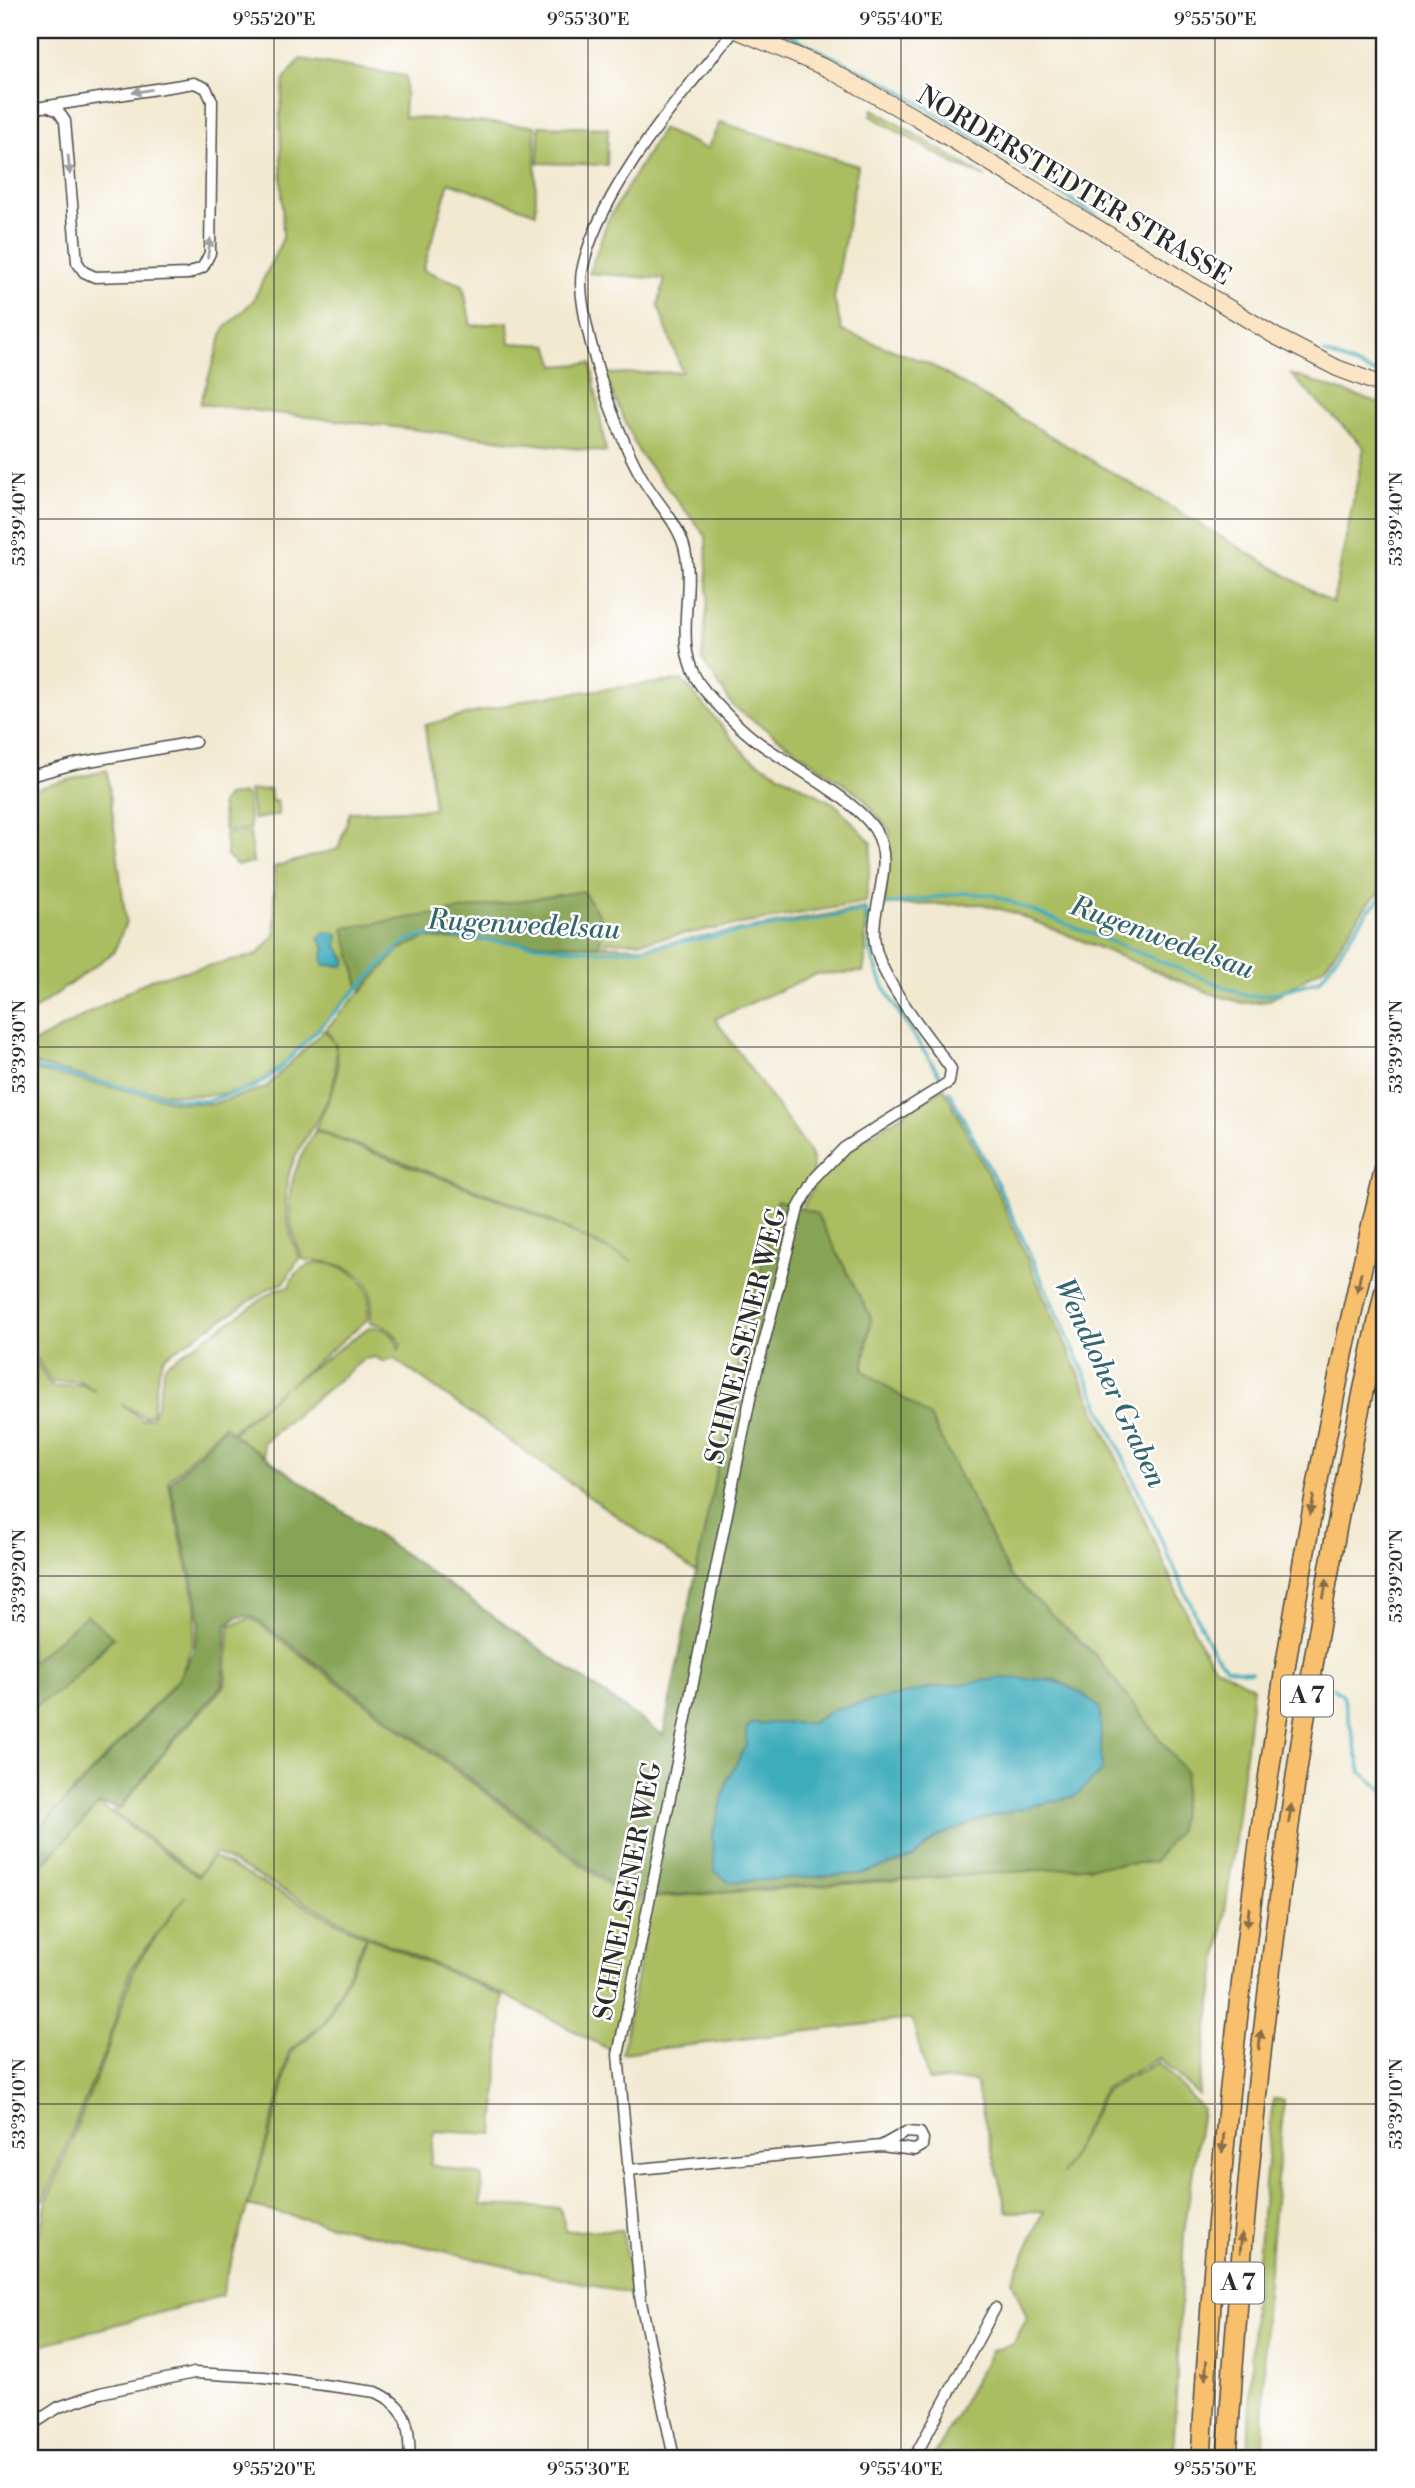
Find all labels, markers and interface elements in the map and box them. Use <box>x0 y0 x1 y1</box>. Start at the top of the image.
text: 9°55'20"E <box>232 8 316 31</box>
text: 9°55'30"E <box>547 8 629 31</box>
text: 9°55'40"E <box>859 8 943 31</box>
text: 9°55'50"E <box>1174 8 1256 31</box>
street label: NORDERSTEDTER STRASSE <box>911 79 1237 293</box>
one-way arrow <box>131 86 153 97</box>
one-way arrow <box>64 154 75 176</box>
one-way arrow <box>204 237 215 259</box>
text: 53°39'40"N <box>8 471 31 566</box>
text: 53°39'40"N <box>1385 471 1408 566</box>
water label: Rugenwedelsau <box>1065 888 1259 987</box>
water label: Rugenwedelsau <box>426 902 621 948</box>
text: 53°39'30"N <box>8 1000 31 1094</box>
text: 53°39'30"N <box>1385 1000 1408 1094</box>
street label: SCHNELSENER WEG <box>699 1205 793 1467</box>
one-way arrow <box>1354 1271 1365 1293</box>
water label: Wendloher Graben <box>1046 1273 1174 1494</box>
one-way arrow <box>1307 1494 1318 1516</box>
text: 53°39'20"N <box>8 1528 31 1623</box>
text: 53°39'20"N <box>1385 1528 1408 1623</box>
one-way arrow <box>1320 1578 1331 1600</box>
road number: A 7 <box>1281 1676 1333 1716</box>
street label: SCHNELSENER WEG <box>587 1759 669 2023</box>
one-way arrow <box>1284 1803 1295 1825</box>
one-way arrow <box>1242 1906 1253 1928</box>
one-way arrow <box>1255 2028 1266 2050</box>
text: 53°39'10"N <box>8 2058 31 2149</box>
text: 53°39'10"N <box>1385 2058 1408 2149</box>
one-way arrow <box>1217 2132 1228 2154</box>
one-way arrow <box>1236 2232 1247 2254</box>
road number: A 7 <box>1212 2262 1264 2304</box>
one-way arrow <box>1201 2359 1212 2381</box>
text: 9°55'20"E <box>232 2458 316 2481</box>
text: 9°55'30"E <box>547 2458 629 2481</box>
text: 9°55'40"E <box>859 2458 943 2481</box>
text: 9°55'50"E <box>1174 2458 1256 2481</box>

